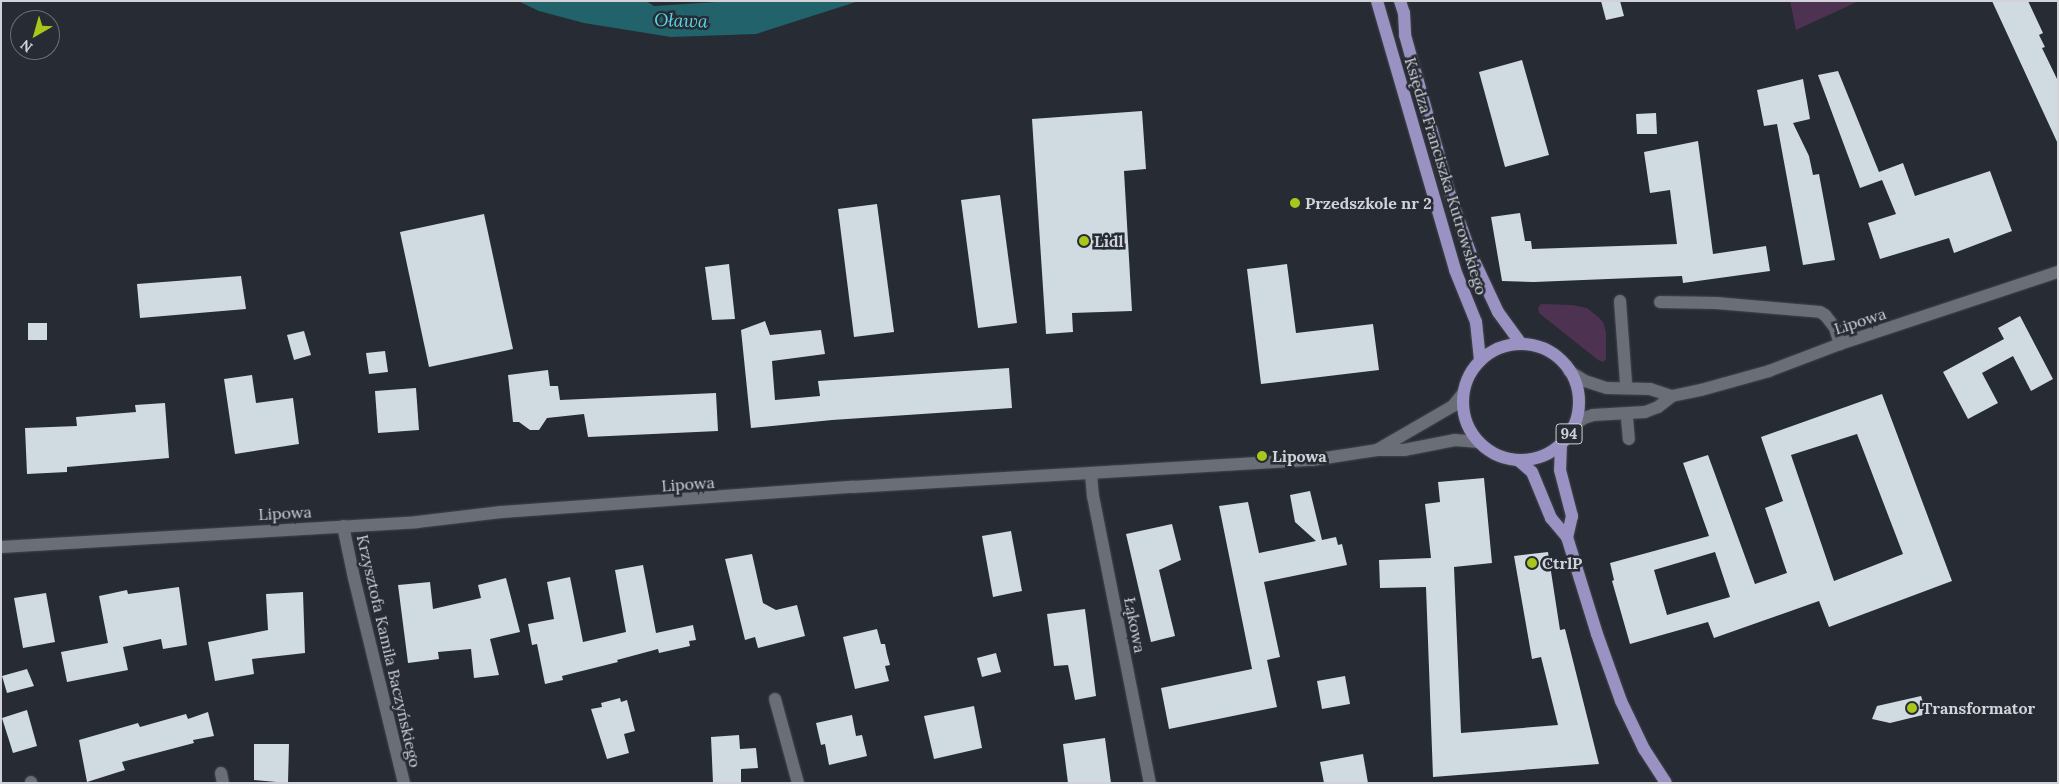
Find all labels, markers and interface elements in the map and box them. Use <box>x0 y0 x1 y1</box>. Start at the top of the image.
water label: Oława <box>654 9 708 33</box>
north arrow <box>10 10 60 60</box>
text: N <box>17 36 36 56</box>
street label: Księdza Franciszka Kutrowskiego <box>1401 55 1491 297</box>
place label: Przedszkole nr 2 <box>1305 193 1432 213</box>
marker: Przedszkole nr 2 <box>1289 197 1301 209</box>
place label: Lidl <box>1094 231 1123 251</box>
marker: Lidl <box>1078 235 1090 247</box>
street label: Lipowa <box>1832 304 1888 338</box>
road number: 94 <box>1555 422 1583 446</box>
place label: Lipowa <box>1272 446 1327 466</box>
marker: Lipowa <box>1256 450 1268 462</box>
street label: Lipowa <box>661 473 715 495</box>
street label: Lipowa <box>258 502 312 524</box>
street label: Krzysztofa Kamila Baczyńskiego <box>353 533 425 769</box>
place label: CtrlP <box>1542 553 1582 573</box>
marker: CtrlP <box>1526 557 1538 569</box>
street label: Łąkowa <box>1120 595 1150 655</box>
place label: Transformator <box>1922 698 2035 718</box>
marker: Transformator <box>1906 702 1918 714</box>

